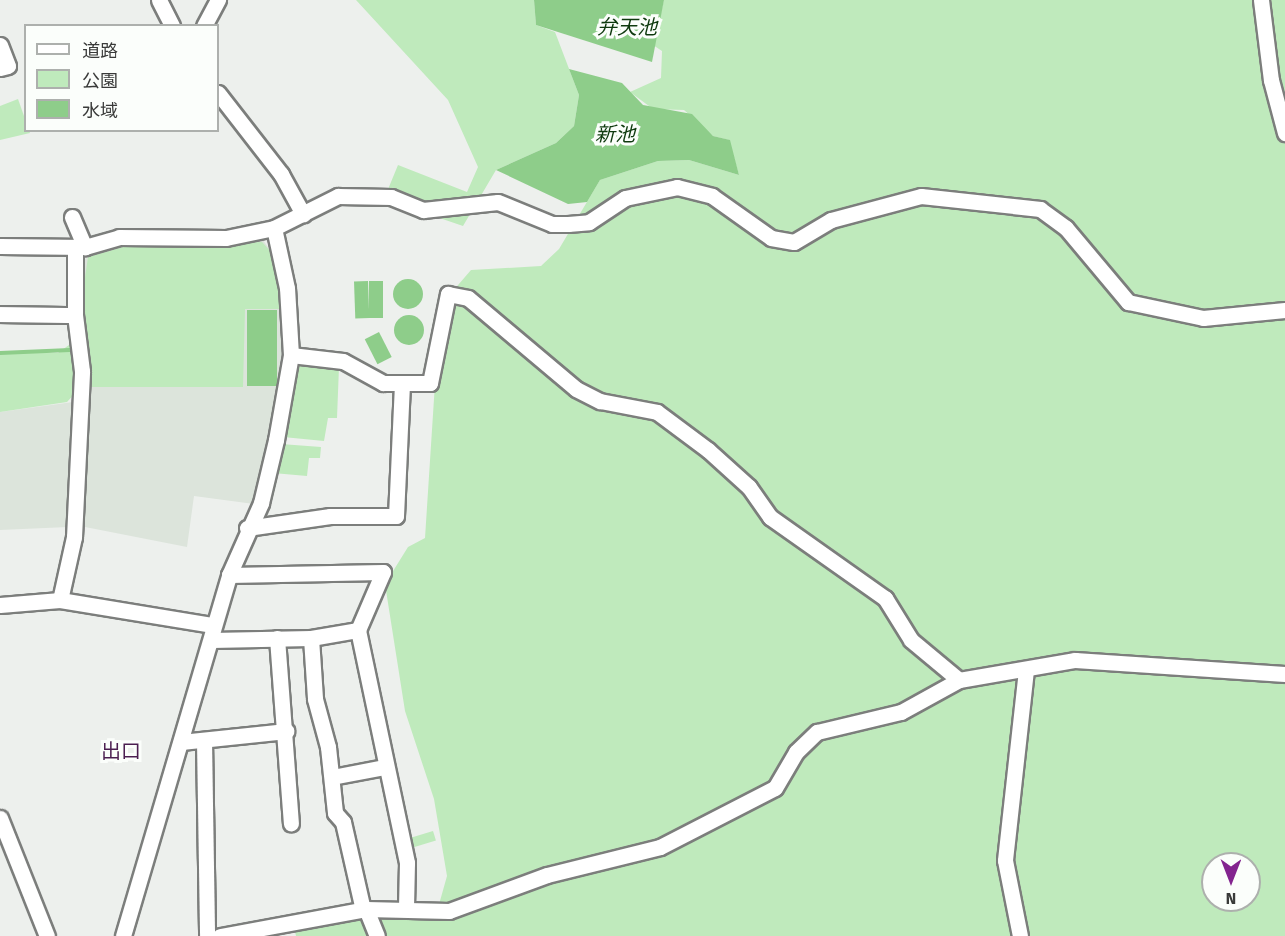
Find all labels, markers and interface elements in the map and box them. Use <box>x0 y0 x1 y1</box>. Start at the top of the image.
water label: 弁天池 <box>597 15 657 39</box>
legend <box>24 24 219 132</box>
text: 道路 <box>82 40 118 62</box>
text: 公園 <box>82 70 118 92</box>
text: 水域 <box>82 100 118 122</box>
water label: 新池 <box>595 122 635 146</box>
district label: 出口 <box>101 739 141 763</box>
north arrow <box>1201 852 1261 912</box>
text: N <box>1226 889 1236 908</box>

